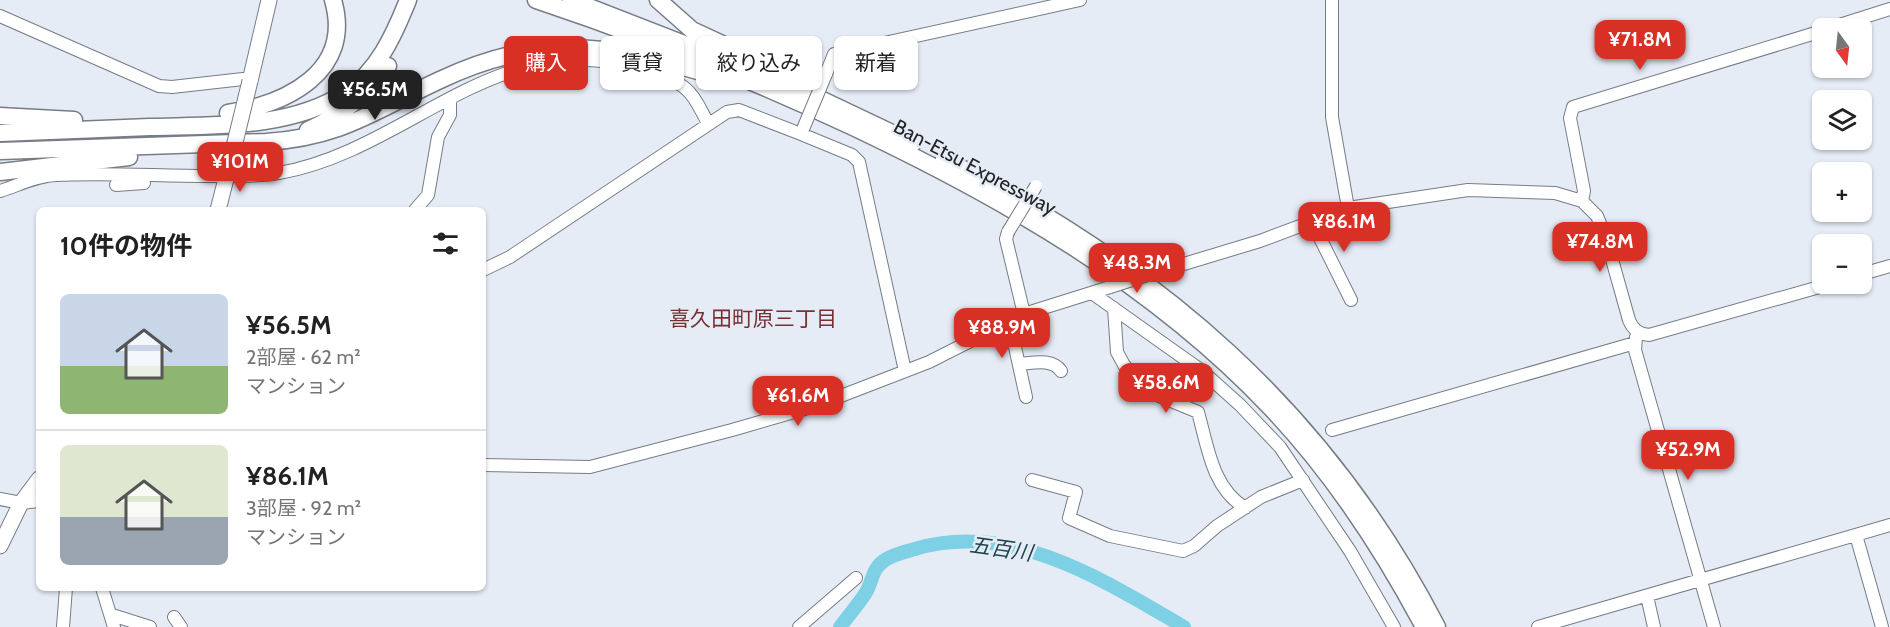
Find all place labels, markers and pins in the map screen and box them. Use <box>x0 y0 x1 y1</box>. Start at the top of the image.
pin: ¥71.8M <box>1591 20 1689 71</box>
pin: ¥56.5M <box>326 70 424 121</box>
pin: ¥101M <box>198 142 282 193</box>
pin: ¥86.1M <box>1295 202 1393 253</box>
pin: ¥74.8M <box>1551 222 1649 273</box>
pin: ¥48.3M <box>1088 243 1186 294</box>
pin: ¥88.9M <box>953 308 1051 359</box>
pin: ¥58.6M <box>1117 363 1215 414</box>
pin: ¥61.6M <box>749 376 847 427</box>
pin: ¥52.9M <box>1639 430 1737 481</box>

